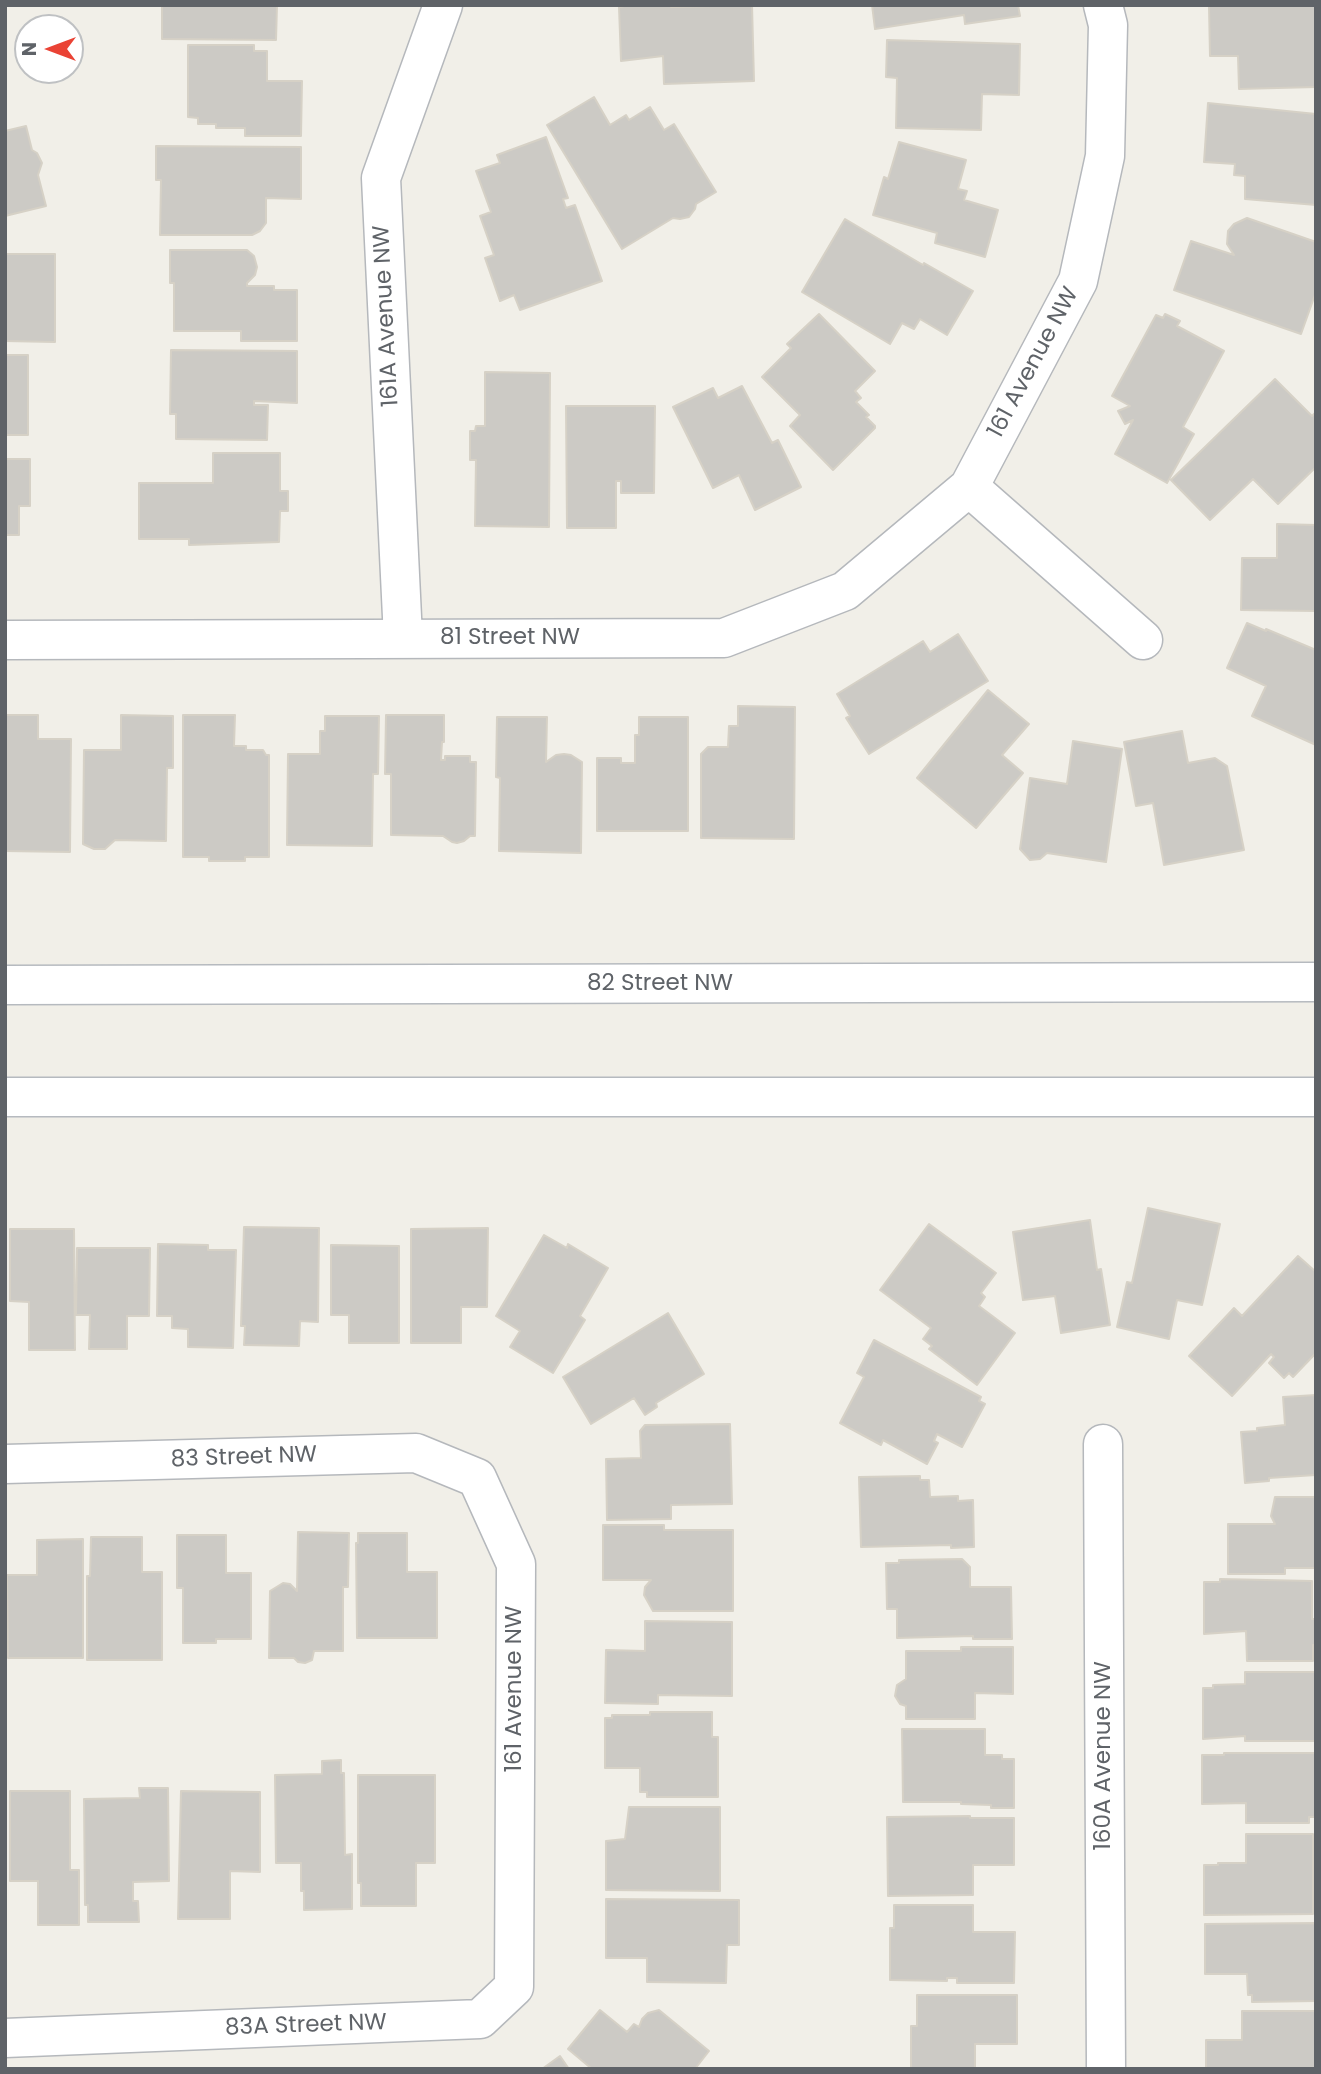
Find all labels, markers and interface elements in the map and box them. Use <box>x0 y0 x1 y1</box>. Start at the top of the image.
north arrow <box>14 14 84 84</box>
text: N <box>16 42 43 56</box>
street label: 161A Avenue NW <box>368 224 406 408</box>
street label: 161 Avenue NW <box>983 283 1085 443</box>
street label: 81 Street NW <box>440 624 580 652</box>
street label: 82 Street NW <box>587 970 733 998</box>
street label: 83 Street NW <box>170 1442 318 1474</box>
street label: 161 Avenue NW <box>501 1606 529 1772</box>
street label: 160A Avenue NW <box>1090 1661 1118 1851</box>
street label: 83A Street NW <box>225 2009 387 2043</box>

